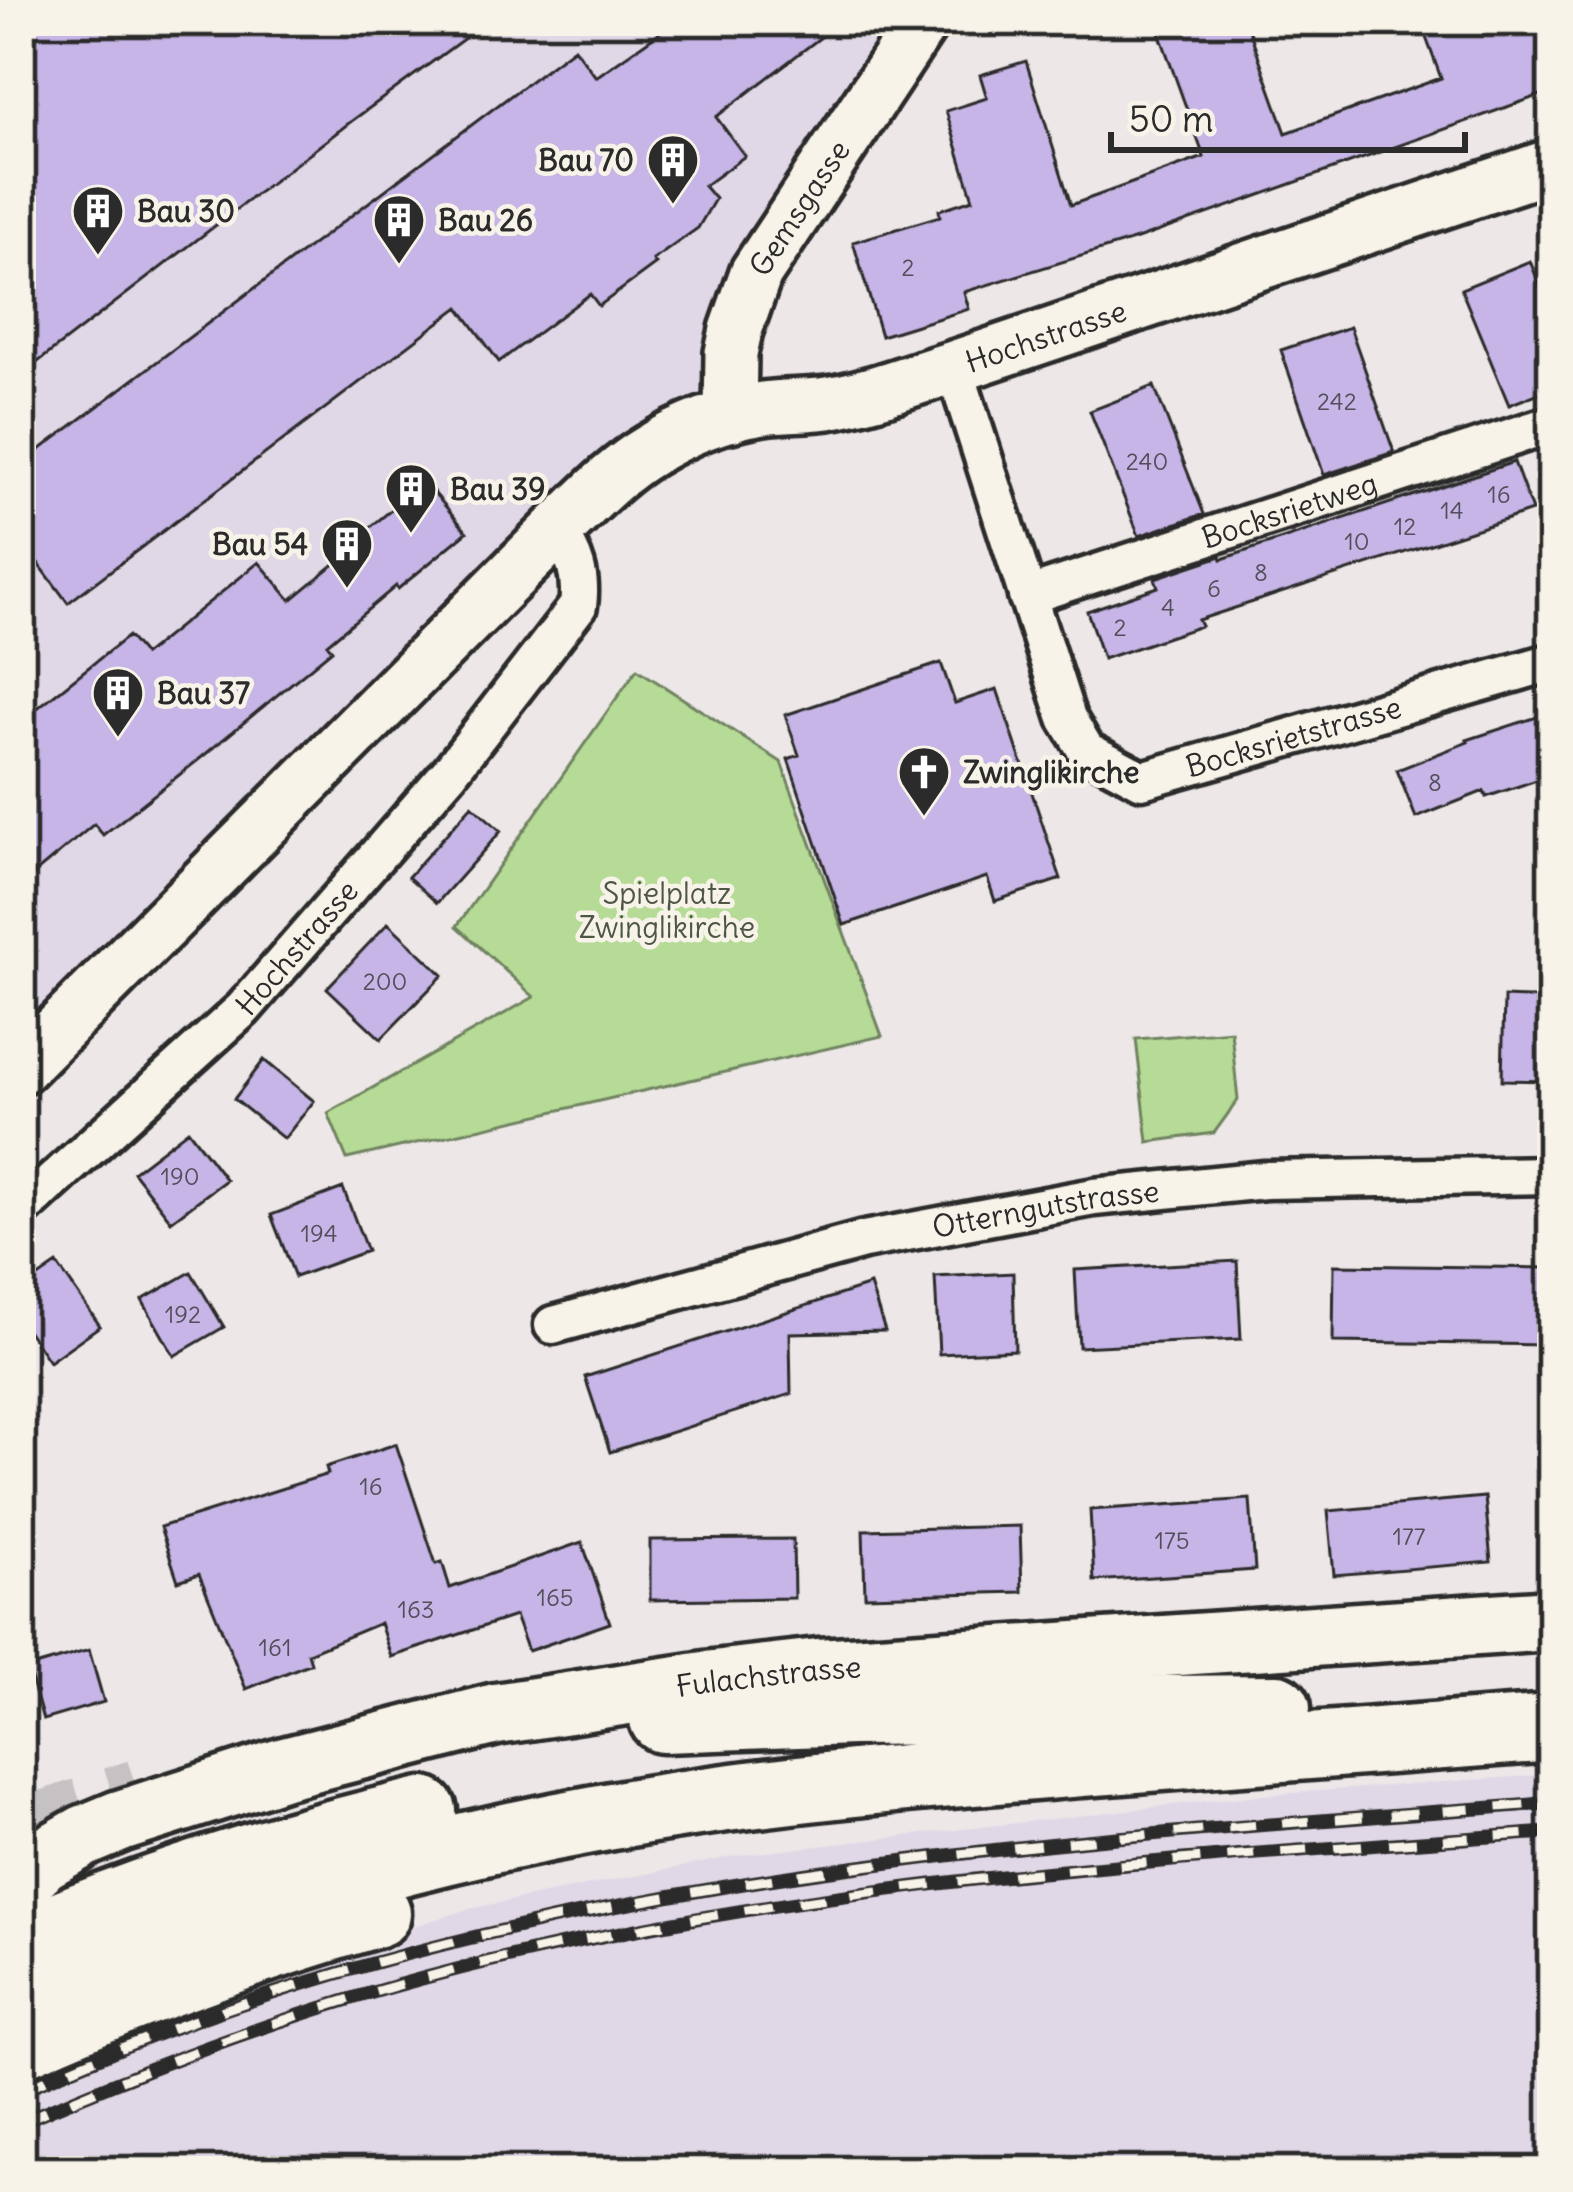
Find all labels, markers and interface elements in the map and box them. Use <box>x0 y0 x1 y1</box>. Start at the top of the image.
scale bar <box>1111 78 1465 152</box>
text: 50 m <box>1129 97 1214 142</box>
building icon: Bau 70 <box>645 132 701 206</box>
street label: Gemsgasse <box>740 133 858 283</box>
place label: Bau 70 <box>538 141 634 179</box>
building icon: Bau 30 <box>70 183 126 257</box>
place label: Bau 30 <box>137 192 235 230</box>
building icon: Bau 26 <box>371 192 427 266</box>
place label: Bau 26 <box>438 201 533 239</box>
house number: 2 <box>901 252 915 282</box>
street label: Hochstrasse <box>960 291 1131 381</box>
house number: 242 <box>1317 386 1357 416</box>
house number: 240 <box>1126 446 1168 476</box>
building icon: Bau 39 <box>383 461 439 535</box>
street label: Bocksrietweg <box>1197 464 1382 557</box>
place label: Bau 39 <box>450 470 546 508</box>
house number: 16 <box>1487 479 1511 509</box>
house number: 14 <box>1440 495 1464 525</box>
house number: 12 <box>1394 511 1416 541</box>
building icon: Bau 54 <box>319 516 375 590</box>
place label: Bau 54 <box>212 525 308 563</box>
house number: 10 <box>1344 526 1370 556</box>
house number: 8 <box>1254 557 1268 587</box>
house number: 6 <box>1207 573 1221 603</box>
house number: 4 <box>1161 592 1175 622</box>
house number: 2 <box>1113 612 1127 642</box>
building icon: Bau 37 <box>90 665 146 739</box>
place label: Bau 37 <box>157 674 250 712</box>
street label: Bocksrietstrasse <box>1181 687 1405 785</box>
church icon: Zwinglikirche <box>896 744 952 818</box>
place label: Zwinglikirche <box>963 753 1140 791</box>
house number: 8 <box>1428 767 1442 797</box>
street label: Hochstrasse <box>227 872 366 1023</box>
park label: Spielplatz Zwinglikirche <box>579 874 755 946</box>
house number: 200 <box>363 966 407 996</box>
house number: 190 <box>160 1161 200 1191</box>
street label: Otterngutstrasse <box>929 1172 1161 1246</box>
house number: 194 <box>300 1218 338 1248</box>
house number: 192 <box>165 1299 201 1329</box>
house number: 16 <box>359 1471 383 1501</box>
house number: 177 <box>1392 1521 1426 1551</box>
house number: 175 <box>1154 1525 1190 1555</box>
house number: 165 <box>536 1582 574 1612</box>
house number: 163 <box>397 1594 435 1624</box>
house number: 161 <box>259 1632 291 1662</box>
street label: Fulachstrasse <box>674 1647 863 1705</box>

